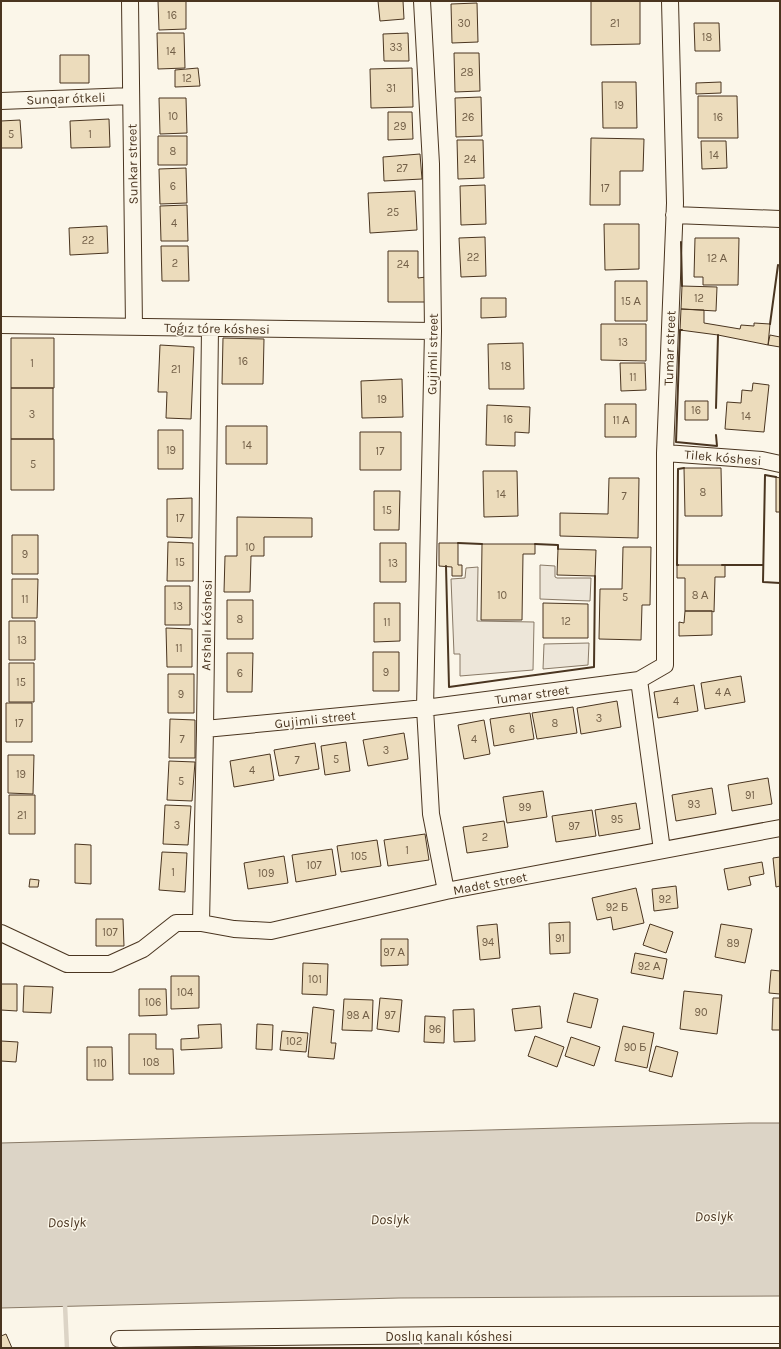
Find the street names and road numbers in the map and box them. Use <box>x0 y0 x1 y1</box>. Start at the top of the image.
street label: Sunqar ótkeli <box>26 90 106 108</box>
street label: Sunkar street <box>124 124 141 204</box>
street label: Tumar street <box>661 310 678 386</box>
street label: Gujimli street <box>424 313 441 395</box>
street label: Toǵız tóre kóshesi <box>164 320 270 337</box>
street label: Tilek kóshesi <box>684 447 762 468</box>
street label: Arshalı kóshesi <box>198 579 215 671</box>
street label: Tumar street <box>494 682 570 707</box>
street label: Gujimli street <box>274 708 357 731</box>
street label: Madet street <box>452 869 529 898</box>
street label: Doslıq kanalı kóshesi <box>385 1329 513 1345</box>

